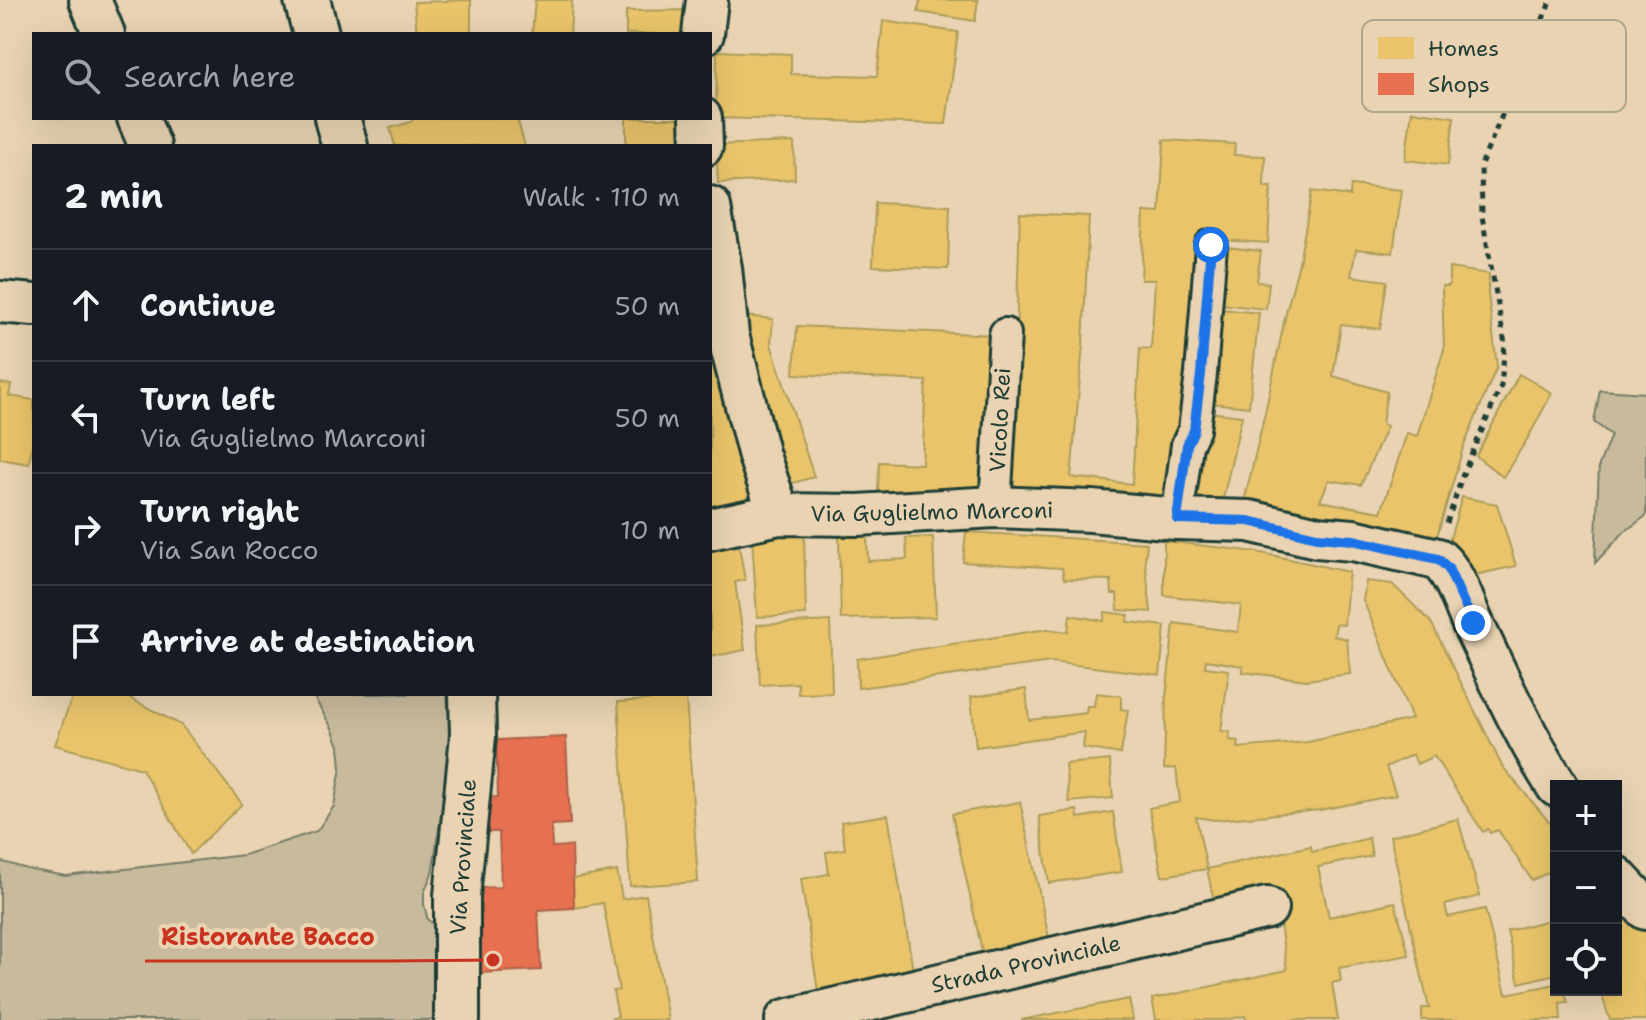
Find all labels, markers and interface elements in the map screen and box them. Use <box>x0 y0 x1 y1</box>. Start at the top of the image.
legend <box>1362 20 1626 112</box>
search box <box>32 32 712 120</box>
text: Homes <box>1428 34 1499 63</box>
icon: search <box>60 54 104 98</box>
text: Search here <box>124 56 295 97</box>
text: Shops <box>1428 70 1490 99</box>
text: 2 min <box>64 173 163 219</box>
text: Walk · 110 m <box>522 179 680 214</box>
route start <box>1193 227 1229 263</box>
icon: ahead <box>64 283 108 327</box>
text: Continue <box>140 285 276 326</box>
text: 50 m <box>615 288 680 323</box>
street label: Vicolo Rei <box>983 367 1017 473</box>
text: Turn left <box>140 379 275 420</box>
icon: left <box>64 395 108 439</box>
text: 50 m <box>615 400 680 435</box>
text: Via Guglielmo Marconi <box>140 420 427 455</box>
text: Turn right <box>140 491 299 532</box>
street label: Via Guglielmo Marconi <box>810 495 1054 529</box>
icon: right <box>64 507 108 551</box>
text: 10 m <box>620 512 680 547</box>
text: Via San Rocco <box>140 532 318 567</box>
route end <box>1455 605 1491 641</box>
icon: arrive <box>64 619 108 663</box>
text: Arrive at destination <box>140 621 475 662</box>
street label: Via Provinciale <box>443 778 483 936</box>
map controls <box>1550 780 1622 996</box>
button: + <box>1550 780 1622 852</box>
button: − <box>1550 852 1622 924</box>
callout: Ristorante Bacco <box>145 913 391 961</box>
text: Ristorante Bacco <box>161 921 375 953</box>
button: locate <box>1550 924 1622 996</box>
street label: Strada Provinciale <box>928 928 1124 1000</box>

